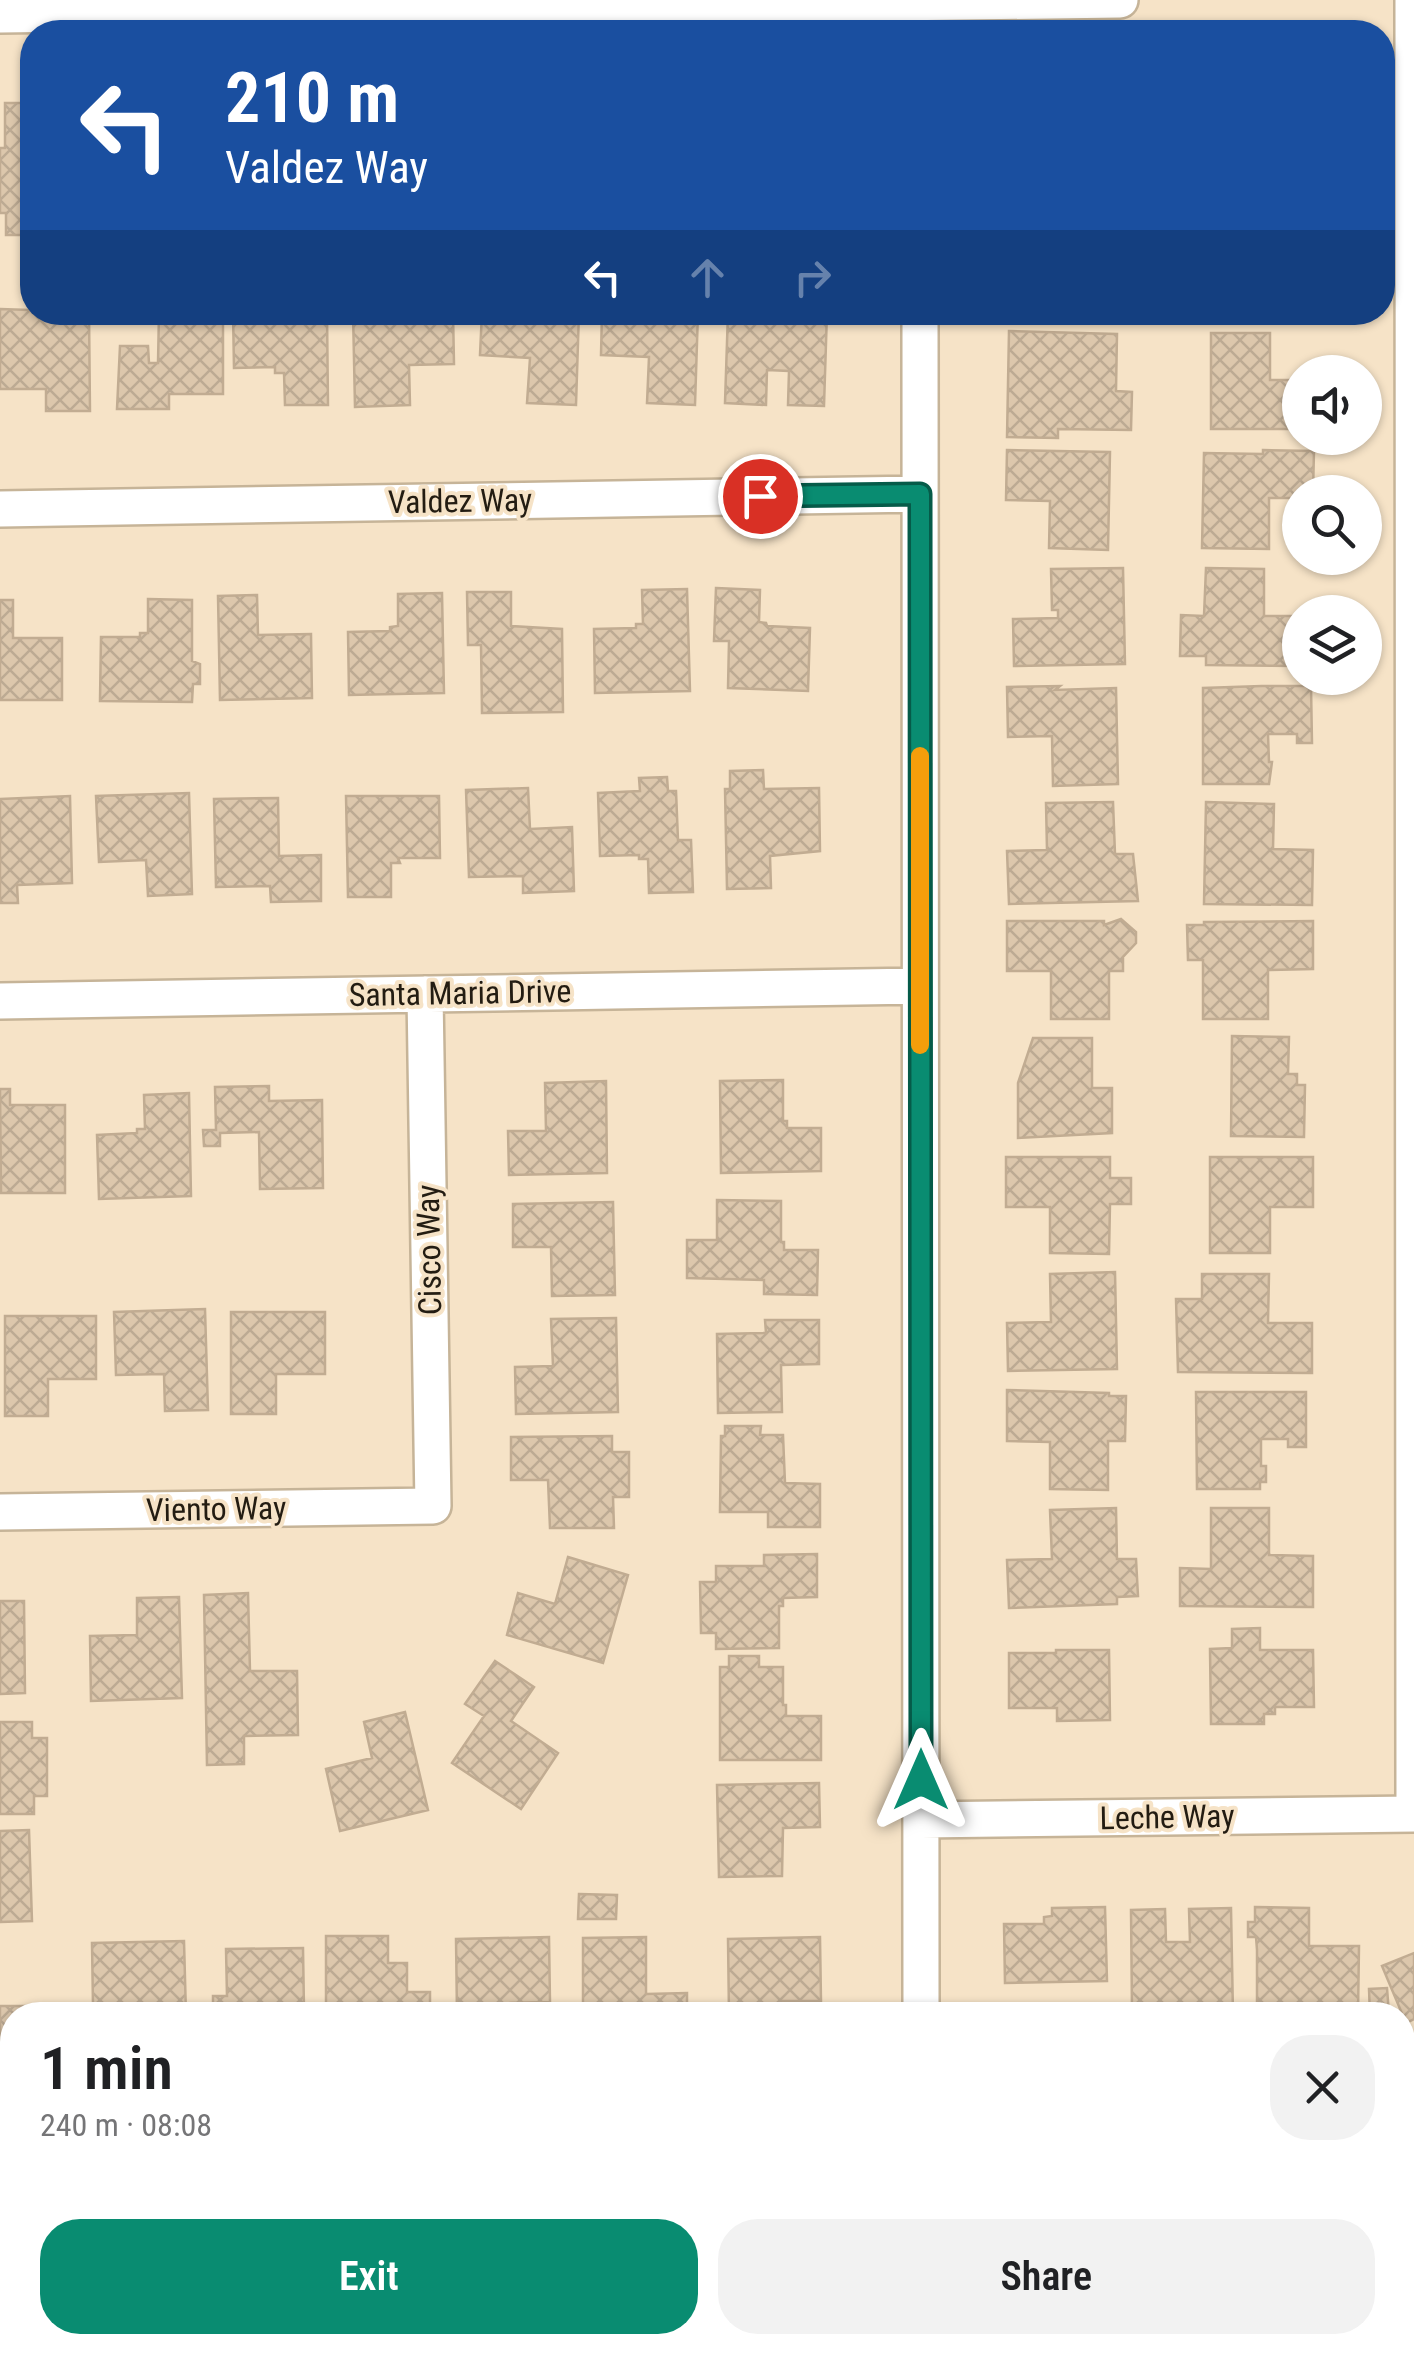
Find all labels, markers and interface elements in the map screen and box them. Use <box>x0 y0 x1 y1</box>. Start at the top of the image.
text: 210 m <box>225 57 399 139</box>
icon: left <box>60 60 190 190</box>
text: Valdez Way <box>225 141 428 194</box>
icon: left <box>575 250 630 305</box>
icon: ahead <box>680 250 735 305</box>
icon: right <box>785 250 840 305</box>
map controls <box>1282 355 1382 695</box>
button: sound <box>1282 355 1382 455</box>
pin <box>718 454 803 539</box>
icon: arrive <box>733 469 788 524</box>
button: search <box>1282 475 1382 575</box>
street label: Valdez Way <box>387 481 533 521</box>
button: layers <box>1282 595 1382 695</box>
street label: Santa Maria Drive <box>348 972 572 1014</box>
street label: Cisco Way <box>409 1184 449 1316</box>
street label: Viento Way <box>145 1489 287 1529</box>
position arrow <box>869 1728 973 1832</box>
street label: Leche Way <box>1099 1797 1235 1837</box>
text: 1 min <box>40 2033 173 2104</box>
button: close <box>1270 2035 1375 2140</box>
text: 240 m · 08:08 <box>40 2106 212 2144</box>
button: Exit <box>40 2219 698 2334</box>
button: Share <box>718 2219 1375 2334</box>

